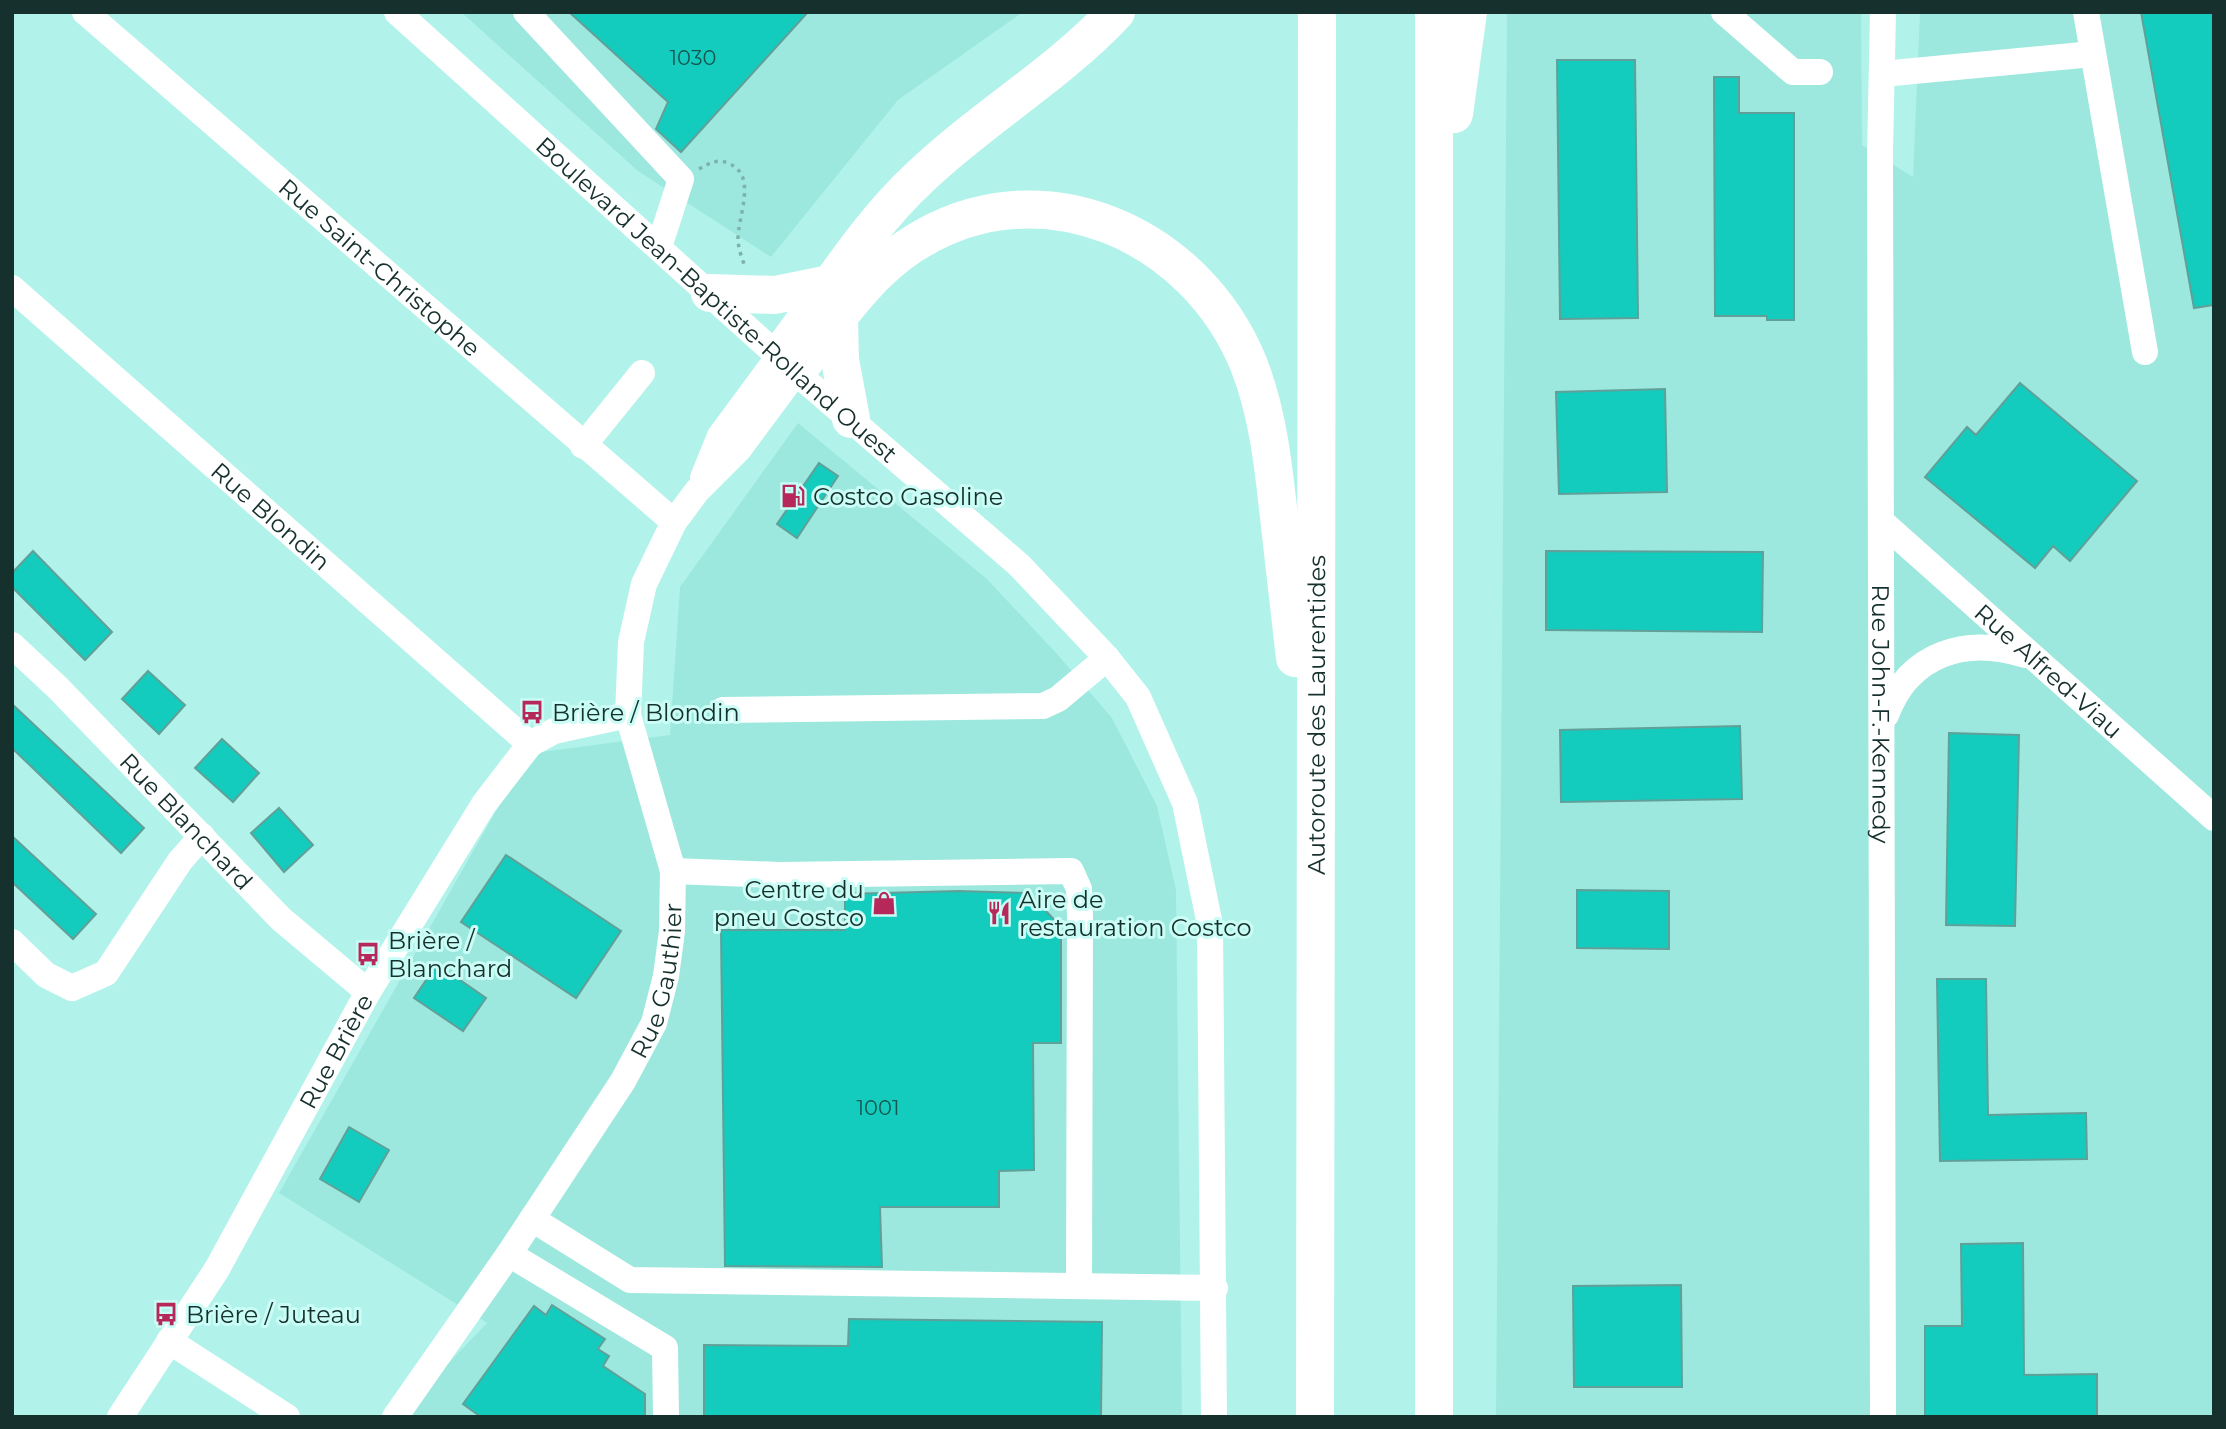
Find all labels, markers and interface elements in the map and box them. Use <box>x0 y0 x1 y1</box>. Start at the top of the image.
house number: 1030 <box>669 45 717 70</box>
street label: Boulevard Jean-Baptiste-Rolland Ouest <box>530 130 904 468</box>
street label: Rue Saint-Christophe <box>273 172 487 362</box>
street label: Rue Blondin <box>205 456 337 576</box>
fuel station icon: Costco Gasoline <box>779 482 807 510</box>
place label: Costco Gasoline <box>813 482 1003 511</box>
street label: Autoroute des Laurentides <box>1301 555 1331 875</box>
street label: Rue John-F.-Kennedy <box>1867 584 1896 844</box>
street label: Rue Alfred-Viau <box>1969 597 2129 744</box>
bus stop icon: Brière / Blondin <box>518 698 546 726</box>
place label: Brière / Blondin <box>552 698 740 727</box>
street label: Rue Blanchard <box>114 747 259 895</box>
place label: Centre du pneu Costco <box>714 875 864 932</box>
place label: Aire de restauration Costco <box>1019 885 1252 942</box>
shop icon: Centre du pneu Costco <box>870 889 898 917</box>
restaurant icon: Aire de restauration Costco <box>985 899 1013 927</box>
street label: Rue Gauthier <box>623 903 687 1063</box>
place label: Brière / Blanchard <box>388 926 512 983</box>
bus stop icon: Brière / Blanchard <box>354 940 382 968</box>
street label: Rue Brière <box>293 989 379 1114</box>
house number: 1001 <box>857 1095 899 1120</box>
bus stop icon: Brière / Juteau <box>152 1300 180 1328</box>
place label: Brière / Juteau <box>186 1300 361 1329</box>

